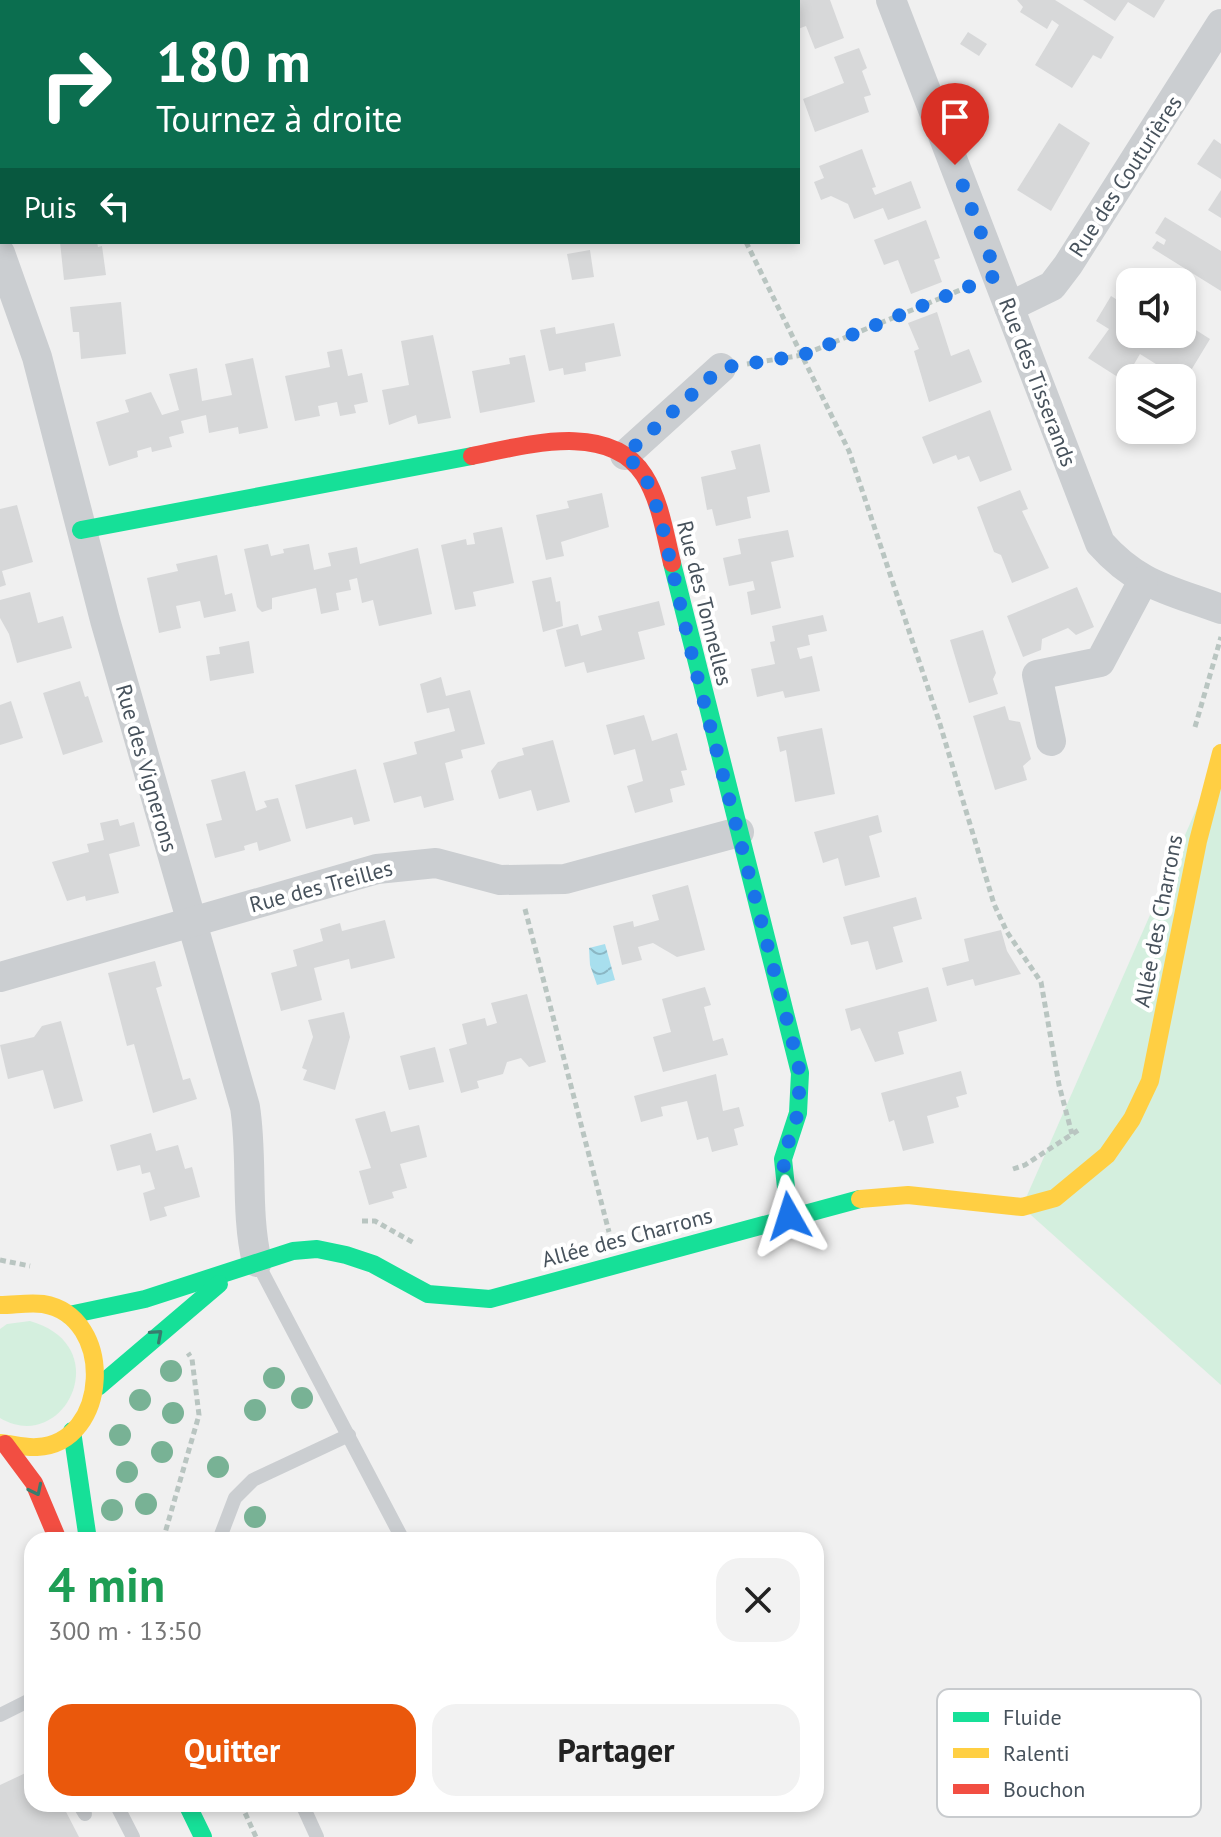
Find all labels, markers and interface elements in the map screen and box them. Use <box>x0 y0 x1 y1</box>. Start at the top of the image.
text: 180 m <box>156 25 311 97</box>
icon: right <box>24 32 128 136</box>
pin <box>921 83 989 165</box>
street label: Rue des Couturières <box>1062 90 1188 262</box>
text: Tournez à droite <box>156 95 403 142</box>
icon: arrive <box>933 95 977 139</box>
icon: left <box>93 184 137 228</box>
text: Puis <box>24 187 77 226</box>
map controls <box>1116 268 1196 444</box>
button: sound <box>1116 268 1196 348</box>
street label: Rue des Tisserands <box>993 294 1083 470</box>
button: layers <box>1116 364 1196 444</box>
street label: Rue des Tonnelles <box>671 518 739 688</box>
street label: Rue des Vignerons <box>110 681 184 855</box>
street label: Allée des Charrons <box>1128 832 1188 1010</box>
street label: Rue des Treilles <box>246 853 396 919</box>
position arrow <box>747 1174 831 1258</box>
street label: Allée des Charrons <box>539 1201 715 1273</box>
one-way arrow <box>147 1330 162 1345</box>
one-way arrow <box>26 1481 42 1496</box>
text: 4 min <box>48 1553 165 1615</box>
button: close <box>716 1558 800 1642</box>
text: 300 m · 13:50 <box>48 1614 202 1647</box>
legend <box>937 1689 1201 1817</box>
text: Fluide <box>1003 1703 1062 1731</box>
button: Quitter <box>48 1704 416 1796</box>
button: Partager <box>432 1704 800 1796</box>
text: Ralenti <box>1003 1739 1070 1767</box>
text: Bouchon <box>1003 1775 1085 1803</box>

